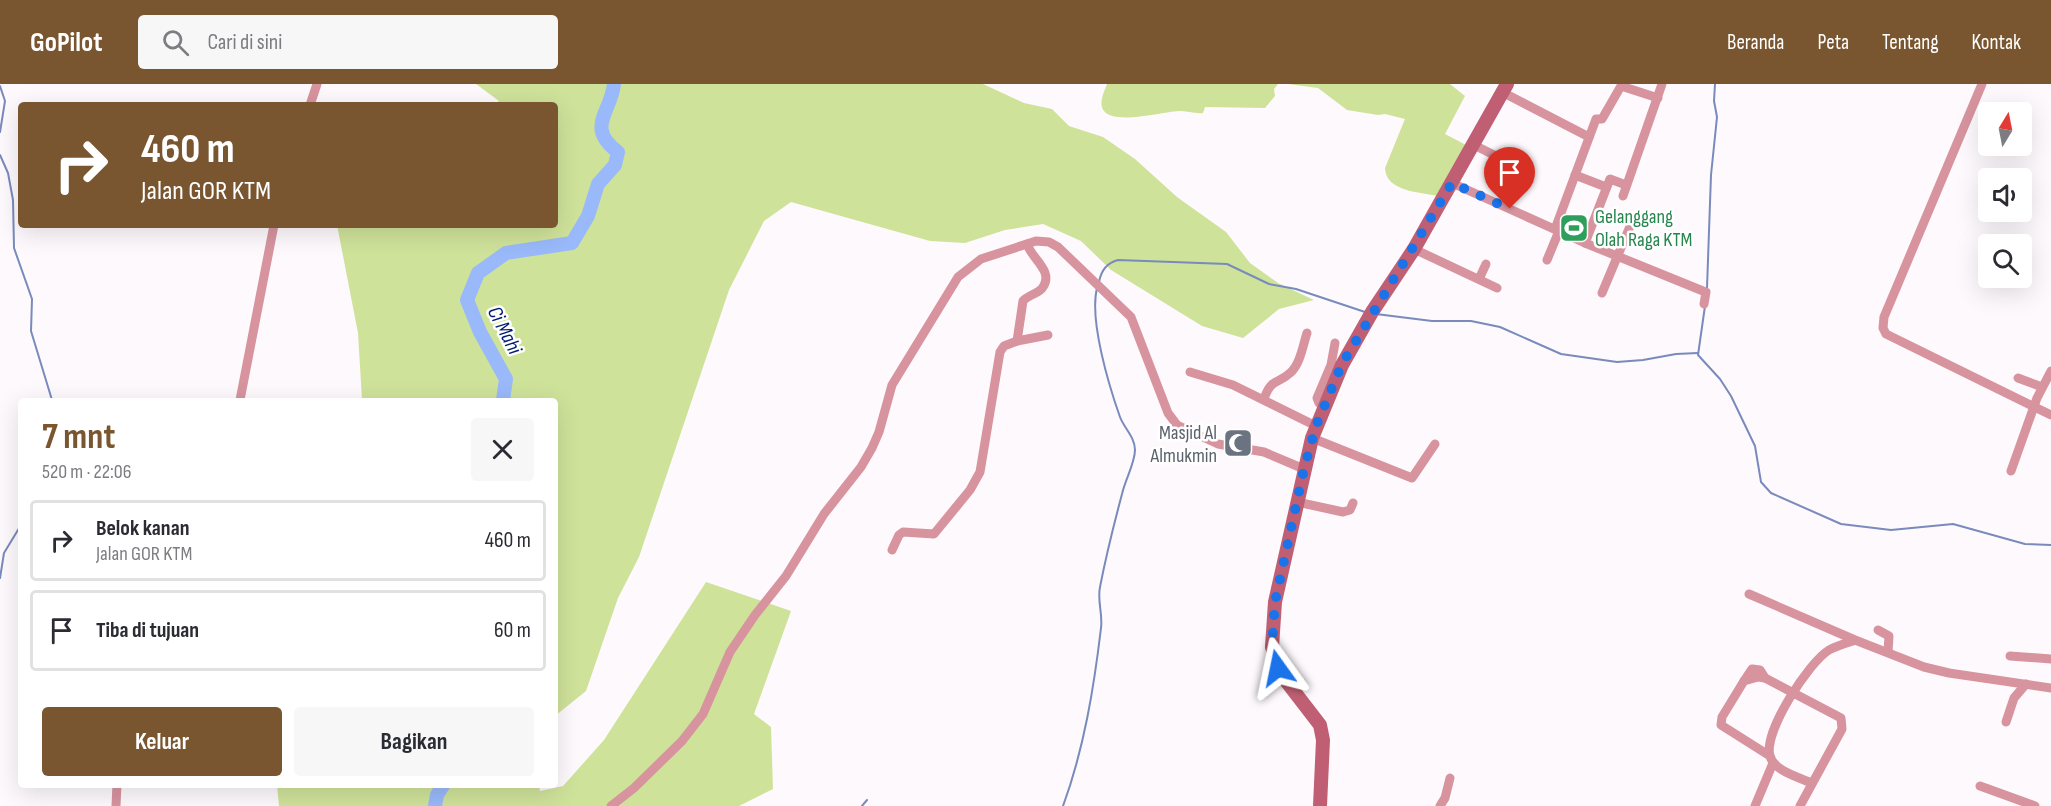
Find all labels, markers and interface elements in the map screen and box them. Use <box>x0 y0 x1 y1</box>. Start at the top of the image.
search box <box>138 15 558 69</box>
text: GoPilot <box>30 26 102 59</box>
icon: search <box>159 26 192 59</box>
text: Cari di sini <box>207 29 282 56</box>
text: Beranda <box>1727 30 1784 55</box>
text: Peta <box>1817 30 1849 55</box>
text: Tentang <box>1882 30 1939 55</box>
text: Kontak <box>1972 30 2021 55</box>
north arrow <box>1978 102 2032 156</box>
map controls <box>1978 102 2032 288</box>
text: 460 m <box>141 124 235 175</box>
icon: right <box>42 126 120 204</box>
pin <box>1484 147 1535 209</box>
icon: arrive <box>1493 156 1526 189</box>
button: sound <box>1978 168 2032 222</box>
text: Jalan GOR KTM <box>141 175 271 207</box>
place label: Gelanggang Olah Raga KTM <box>1595 205 1692 252</box>
sports icon: Gelanggang Olah Raga KTM <box>1558 212 1590 244</box>
button: search <box>1978 234 2032 288</box>
water label: Ci Mahi <box>482 302 528 359</box>
text: 7 mnt <box>42 416 115 459</box>
button: close <box>471 418 534 481</box>
place label: Masjid Al Almukmin <box>1150 421 1217 468</box>
mosque icon: Masjid Al Almukmin <box>1222 427 1254 459</box>
text: 520 m · 22:06 <box>42 460 131 484</box>
text: Belok kanan <box>96 515 189 542</box>
icon: right <box>45 524 78 557</box>
text: 460 m <box>485 527 531 554</box>
text: Jalan GOR KTM <box>96 542 192 566</box>
icon: arrive <box>45 614 78 647</box>
text: Tiba di tujuan <box>96 617 199 644</box>
text: 60 m <box>494 617 531 644</box>
position arrow <box>1246 636 1310 700</box>
button: Keluar <box>42 707 282 776</box>
button: Bagikan <box>294 707 534 776</box>

